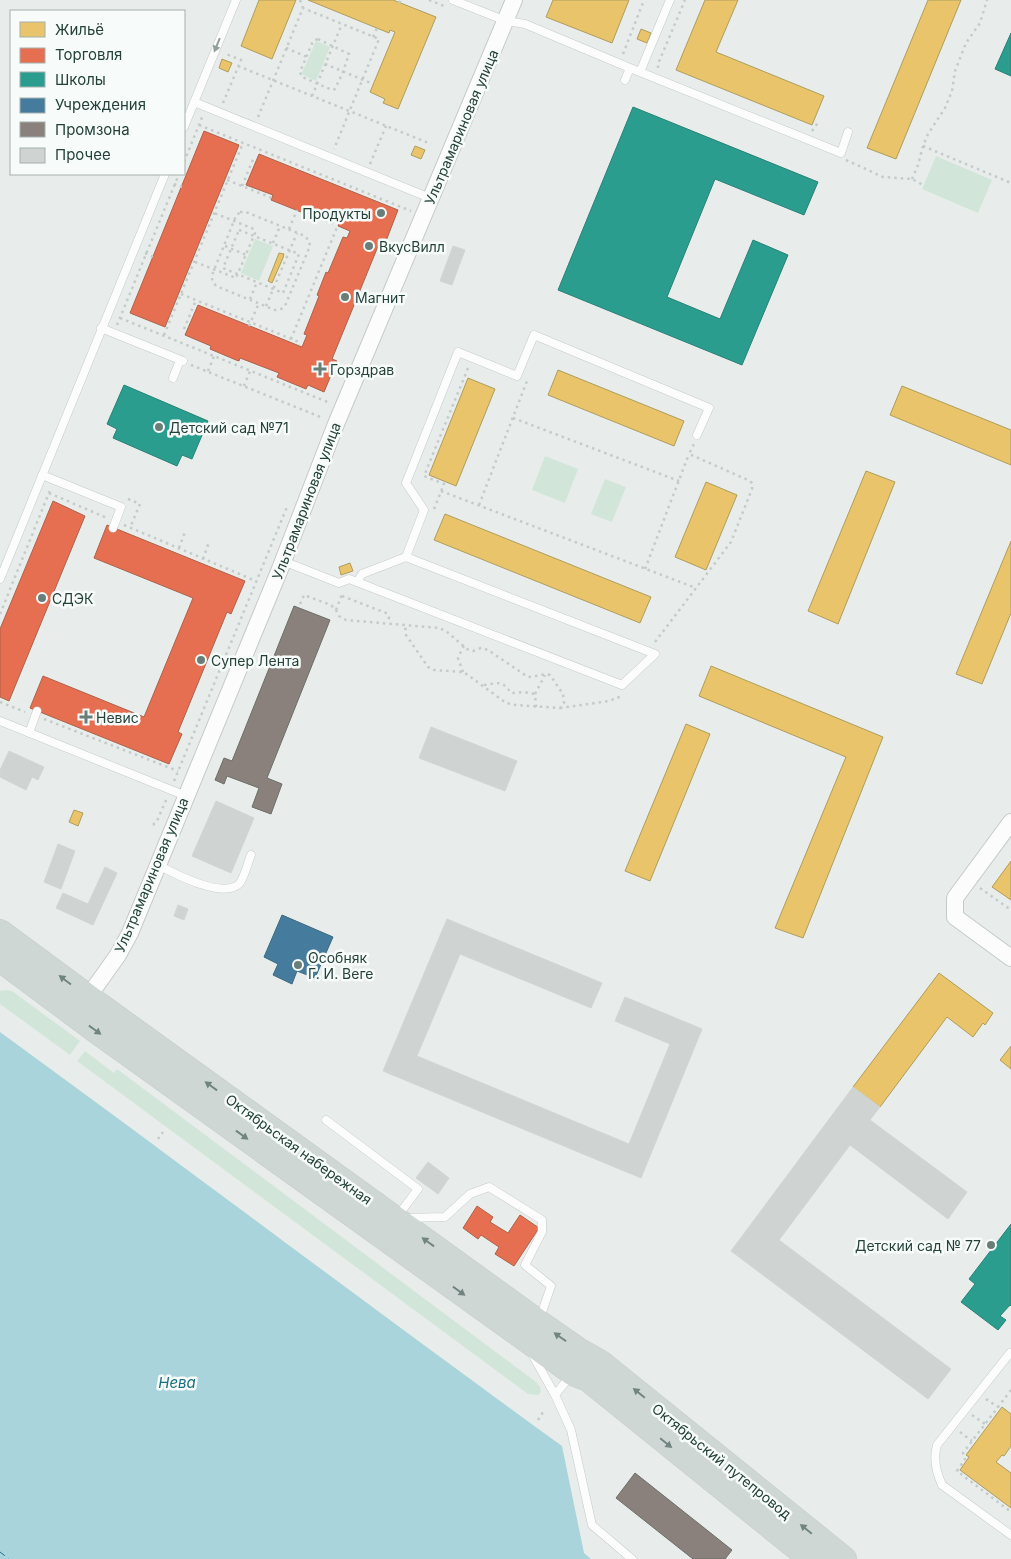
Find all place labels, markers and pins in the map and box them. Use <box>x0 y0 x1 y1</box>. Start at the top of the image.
place label: Продукты <box>302 205 371 222</box>
marker: Продукты <box>375 207 387 219</box>
place label: ВкусВилл <box>379 238 445 255</box>
marker: ВкусВилл <box>363 240 375 252</box>
place label: Магнит <box>355 289 405 306</box>
marker: Магнит <box>339 291 351 303</box>
place label: Горздрав <box>330 361 394 378</box>
marker: Горздрав <box>314 363 326 375</box>
place label: Детский сад №71 <box>169 419 289 436</box>
marker: Детский сад №71 <box>153 421 165 433</box>
place label: СДЭК <box>52 590 94 607</box>
marker: СДЭК <box>36 592 48 604</box>
place label: Супер Лента <box>211 652 299 669</box>
marker: Супер Лента <box>195 654 207 666</box>
place label: Невис <box>96 709 139 726</box>
marker: Невис <box>80 711 92 723</box>
place label: Особняк Г. И. Веге <box>308 949 373 982</box>
marker: Особняк Г. И. Веге <box>292 959 304 971</box>
place label: Детский сад № 77 <box>855 1237 981 1254</box>
marker: Детский сад № 77 <box>985 1239 997 1251</box>

